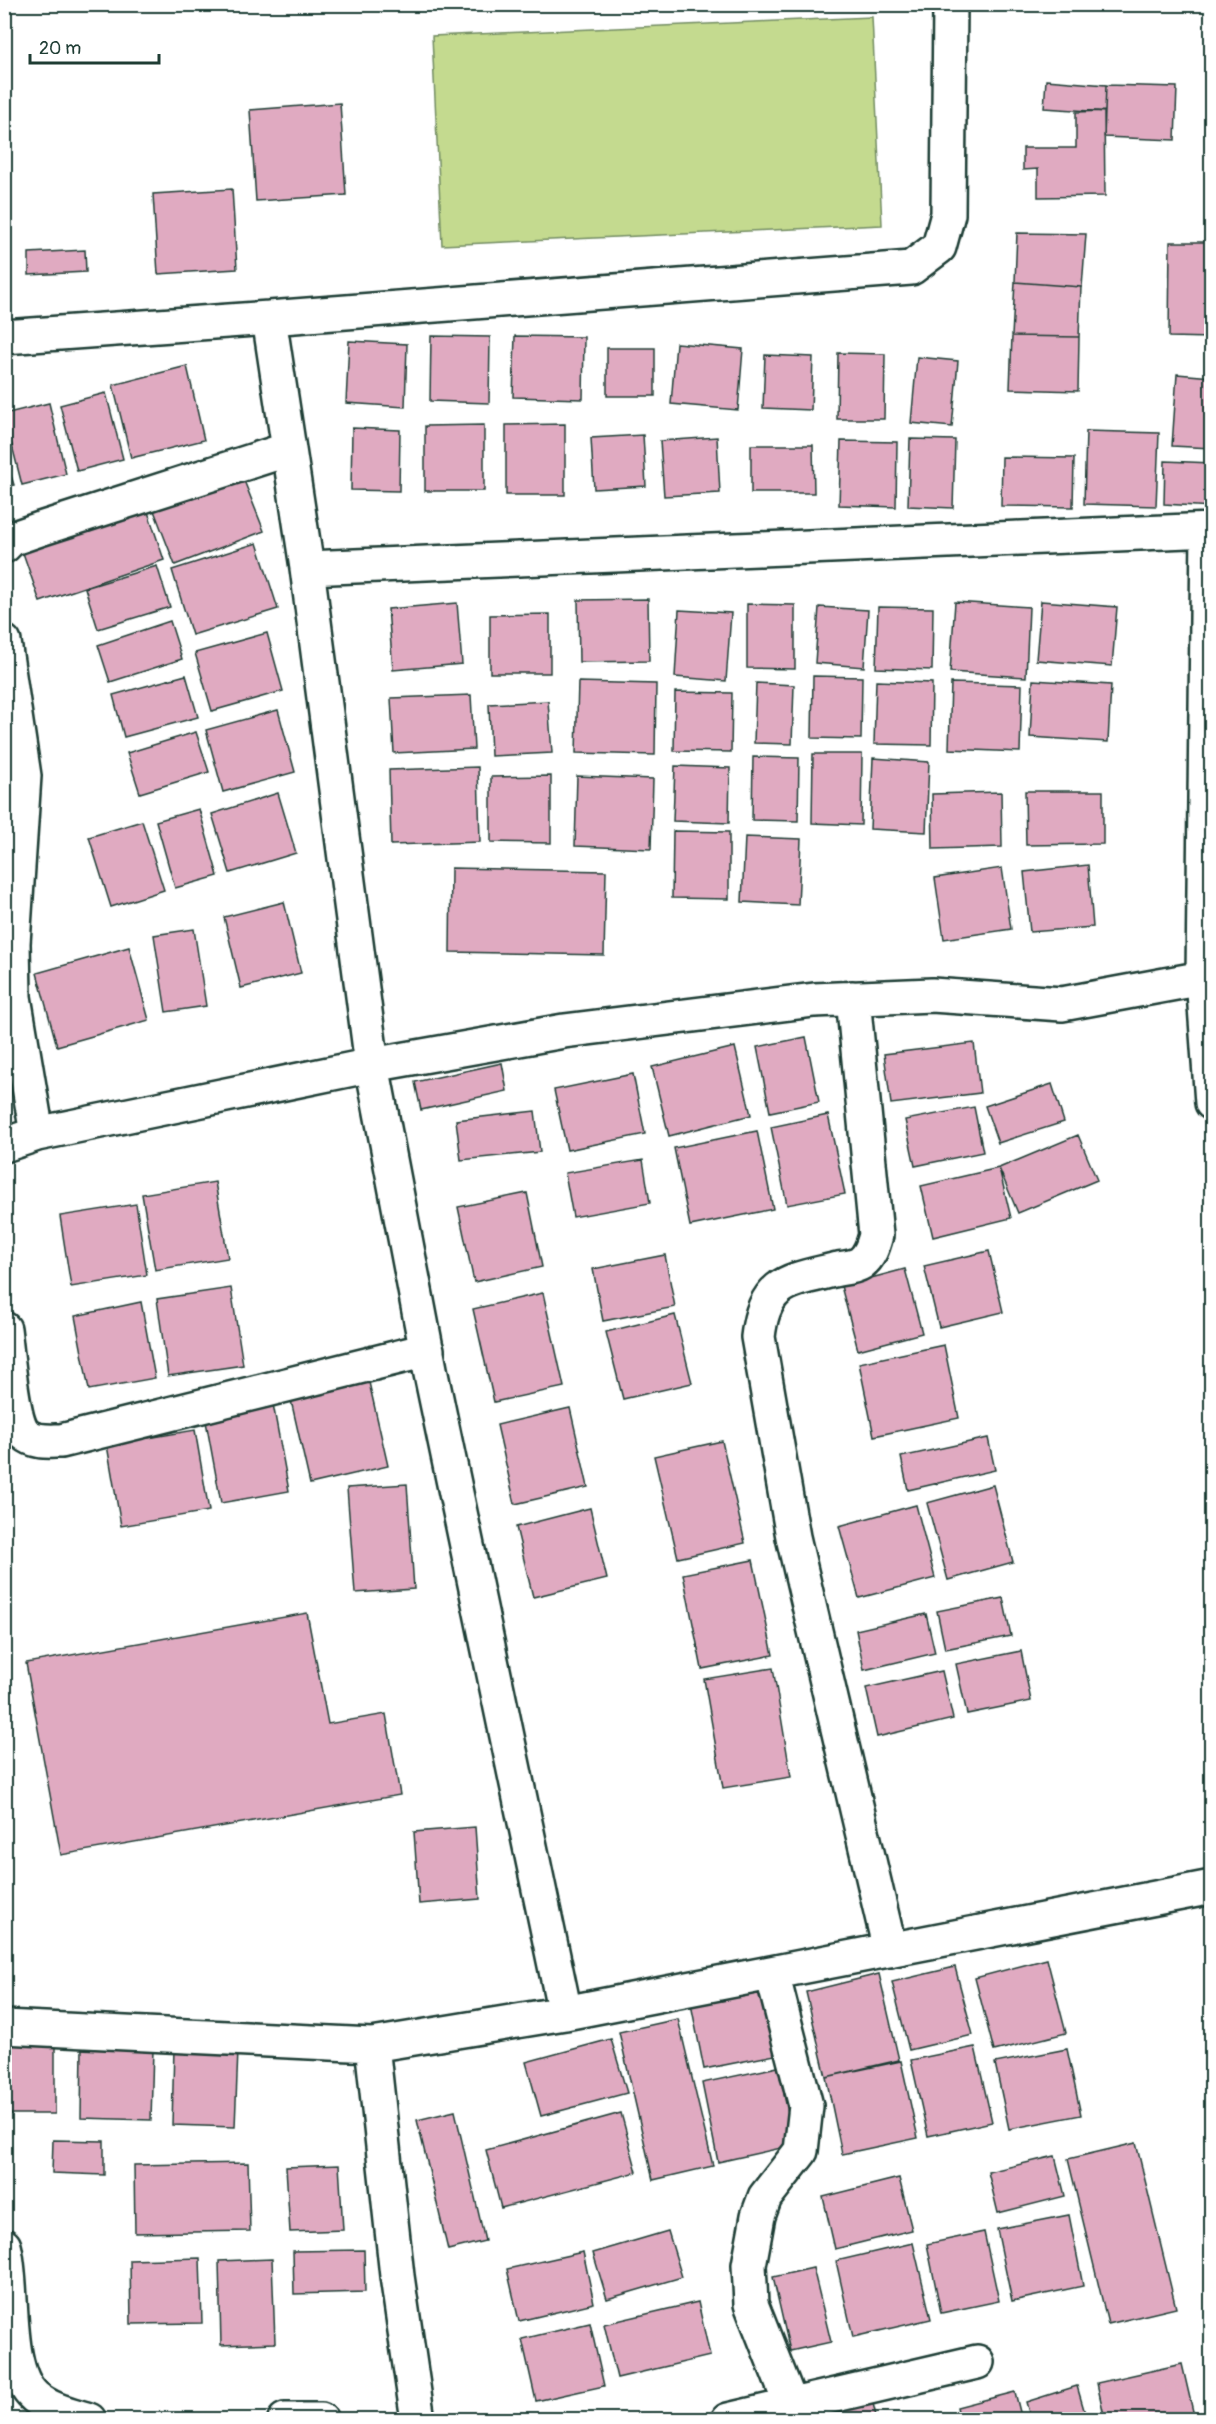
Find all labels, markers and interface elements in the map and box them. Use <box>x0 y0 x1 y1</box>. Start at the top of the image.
scale bar <box>30 27 159 65</box>
text: 20 m <box>39 37 81 60</box>

